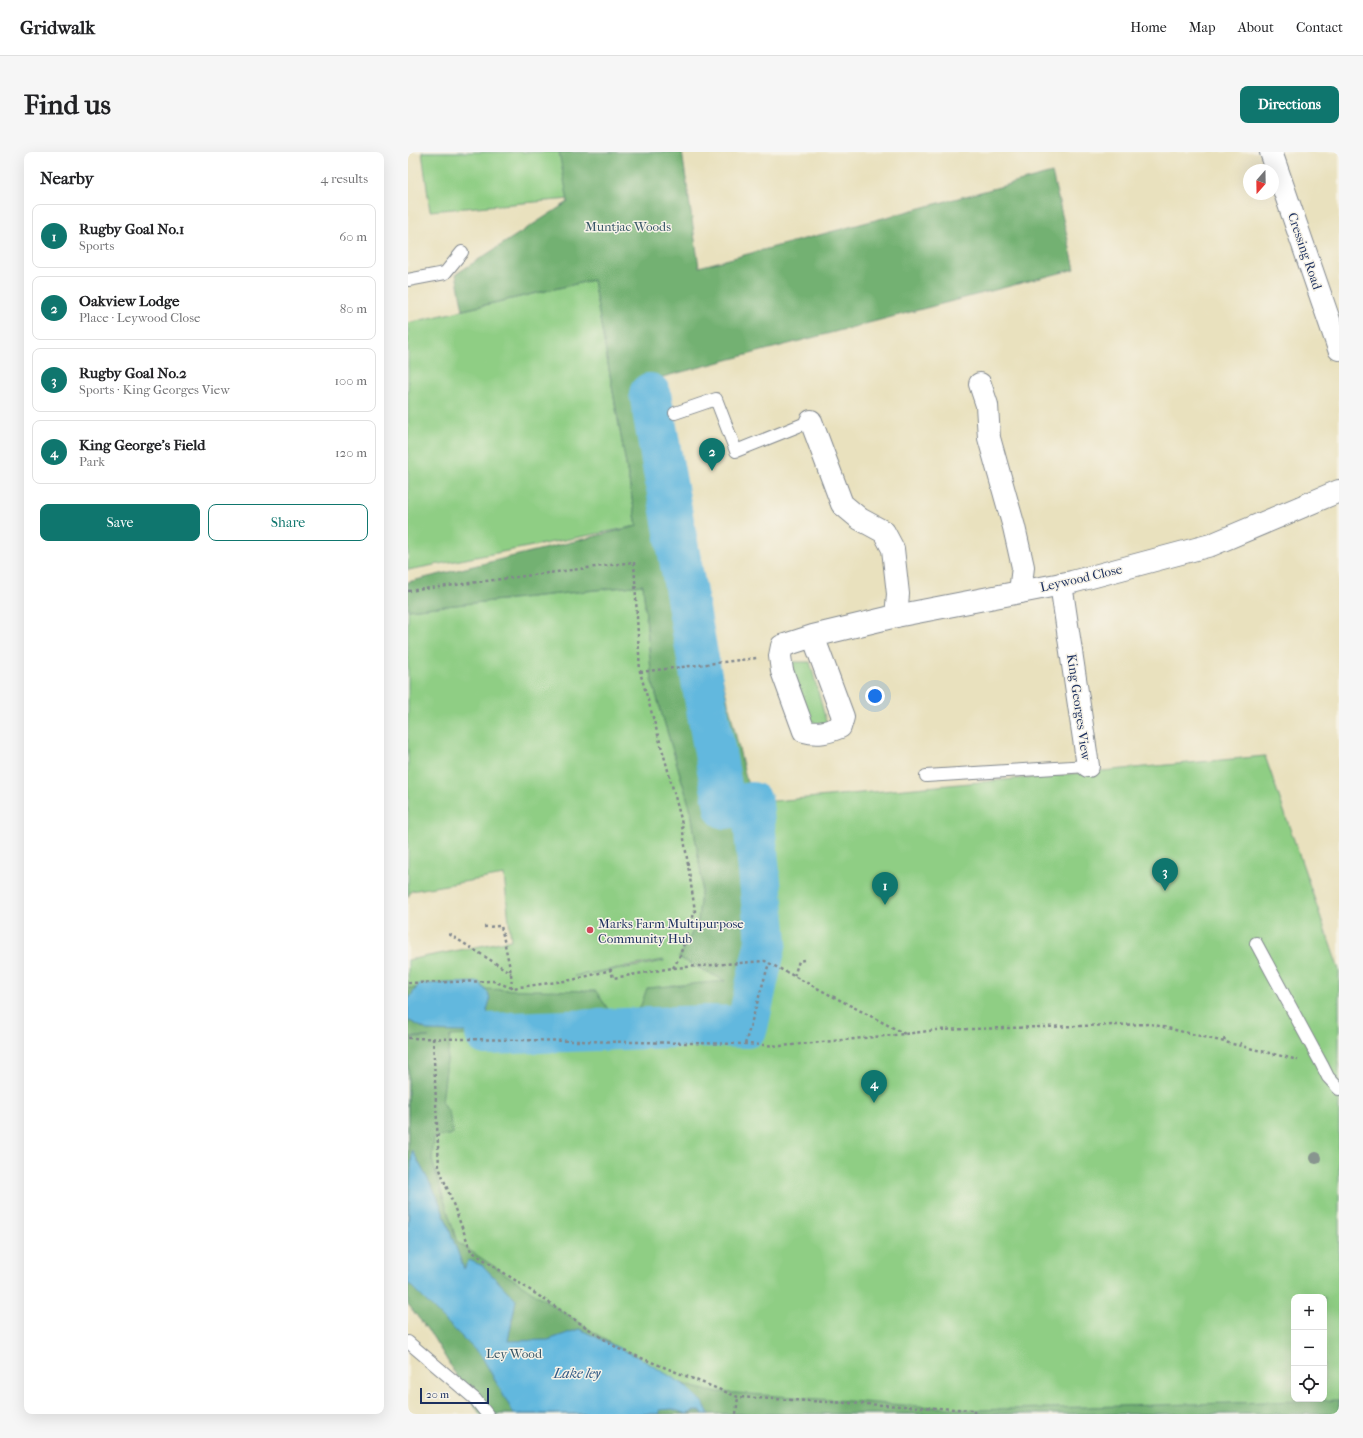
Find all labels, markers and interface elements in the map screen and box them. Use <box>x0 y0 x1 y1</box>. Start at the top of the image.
text: Gridwalk <box>20 17 95 39</box>
text: Home <box>1130 19 1167 36</box>
text: Map <box>1189 19 1216 36</box>
text: About <box>1238 19 1274 36</box>
text: Contact <box>1296 19 1343 36</box>
button: Directions <box>1240 86 1339 123</box>
text: Find us <box>24 88 111 121</box>
north arrow <box>1243 164 1279 200</box>
text: Nearby <box>40 168 94 188</box>
text: 4 results <box>321 171 368 186</box>
street label: Cressing Road <box>1285 211 1325 292</box>
park label: Muntjac Woods <box>585 219 671 234</box>
text: Rugby Goal No.1 <box>79 220 184 238</box>
text: 1 <box>52 229 56 244</box>
text: 60 m <box>339 229 367 244</box>
text: Sports <box>79 238 114 253</box>
text: Oakview Lodge <box>79 292 179 310</box>
text: 2 <box>51 301 57 316</box>
text: 80 m <box>340 301 367 316</box>
text: Place · Leywood Close <box>79 310 200 325</box>
text: Rugby Goal No.2 <box>79 364 187 382</box>
text: 3 <box>51 373 57 388</box>
text: 100 m <box>334 373 367 388</box>
text: Sports · King Georges View <box>79 382 230 397</box>
text: King George's Field <box>79 436 205 454</box>
pin: 2 <box>699 438 725 471</box>
text: 4 <box>50 445 58 460</box>
text: 120 m <box>335 445 367 460</box>
text: Park <box>79 454 105 469</box>
button: Save <box>40 504 200 541</box>
button: Share <box>208 504 368 541</box>
street label: Leywood Close <box>1039 561 1124 595</box>
street label: King Georges View <box>1064 653 1094 761</box>
your location <box>865 686 885 706</box>
pin: 3 <box>1152 858 1178 891</box>
pin: 1 <box>872 872 898 905</box>
place label: Marks Farm Multipurpose Community Hub <box>598 916 744 946</box>
marker: Marks Farm Multipurpose Community Hub <box>585 925 595 935</box>
pin: 4 <box>861 1070 887 1103</box>
map controls <box>1291 1294 1327 1402</box>
button: + <box>1291 1294 1327 1330</box>
button: − <box>1291 1330 1327 1366</box>
park label: Ley Wood <box>486 1346 543 1361</box>
water label: Lake ley <box>552 1365 602 1382</box>
button: locate <box>1291 1366 1327 1402</box>
scale bar <box>420 1386 489 1405</box>
text: 20 m <box>426 1388 449 1401</box>

